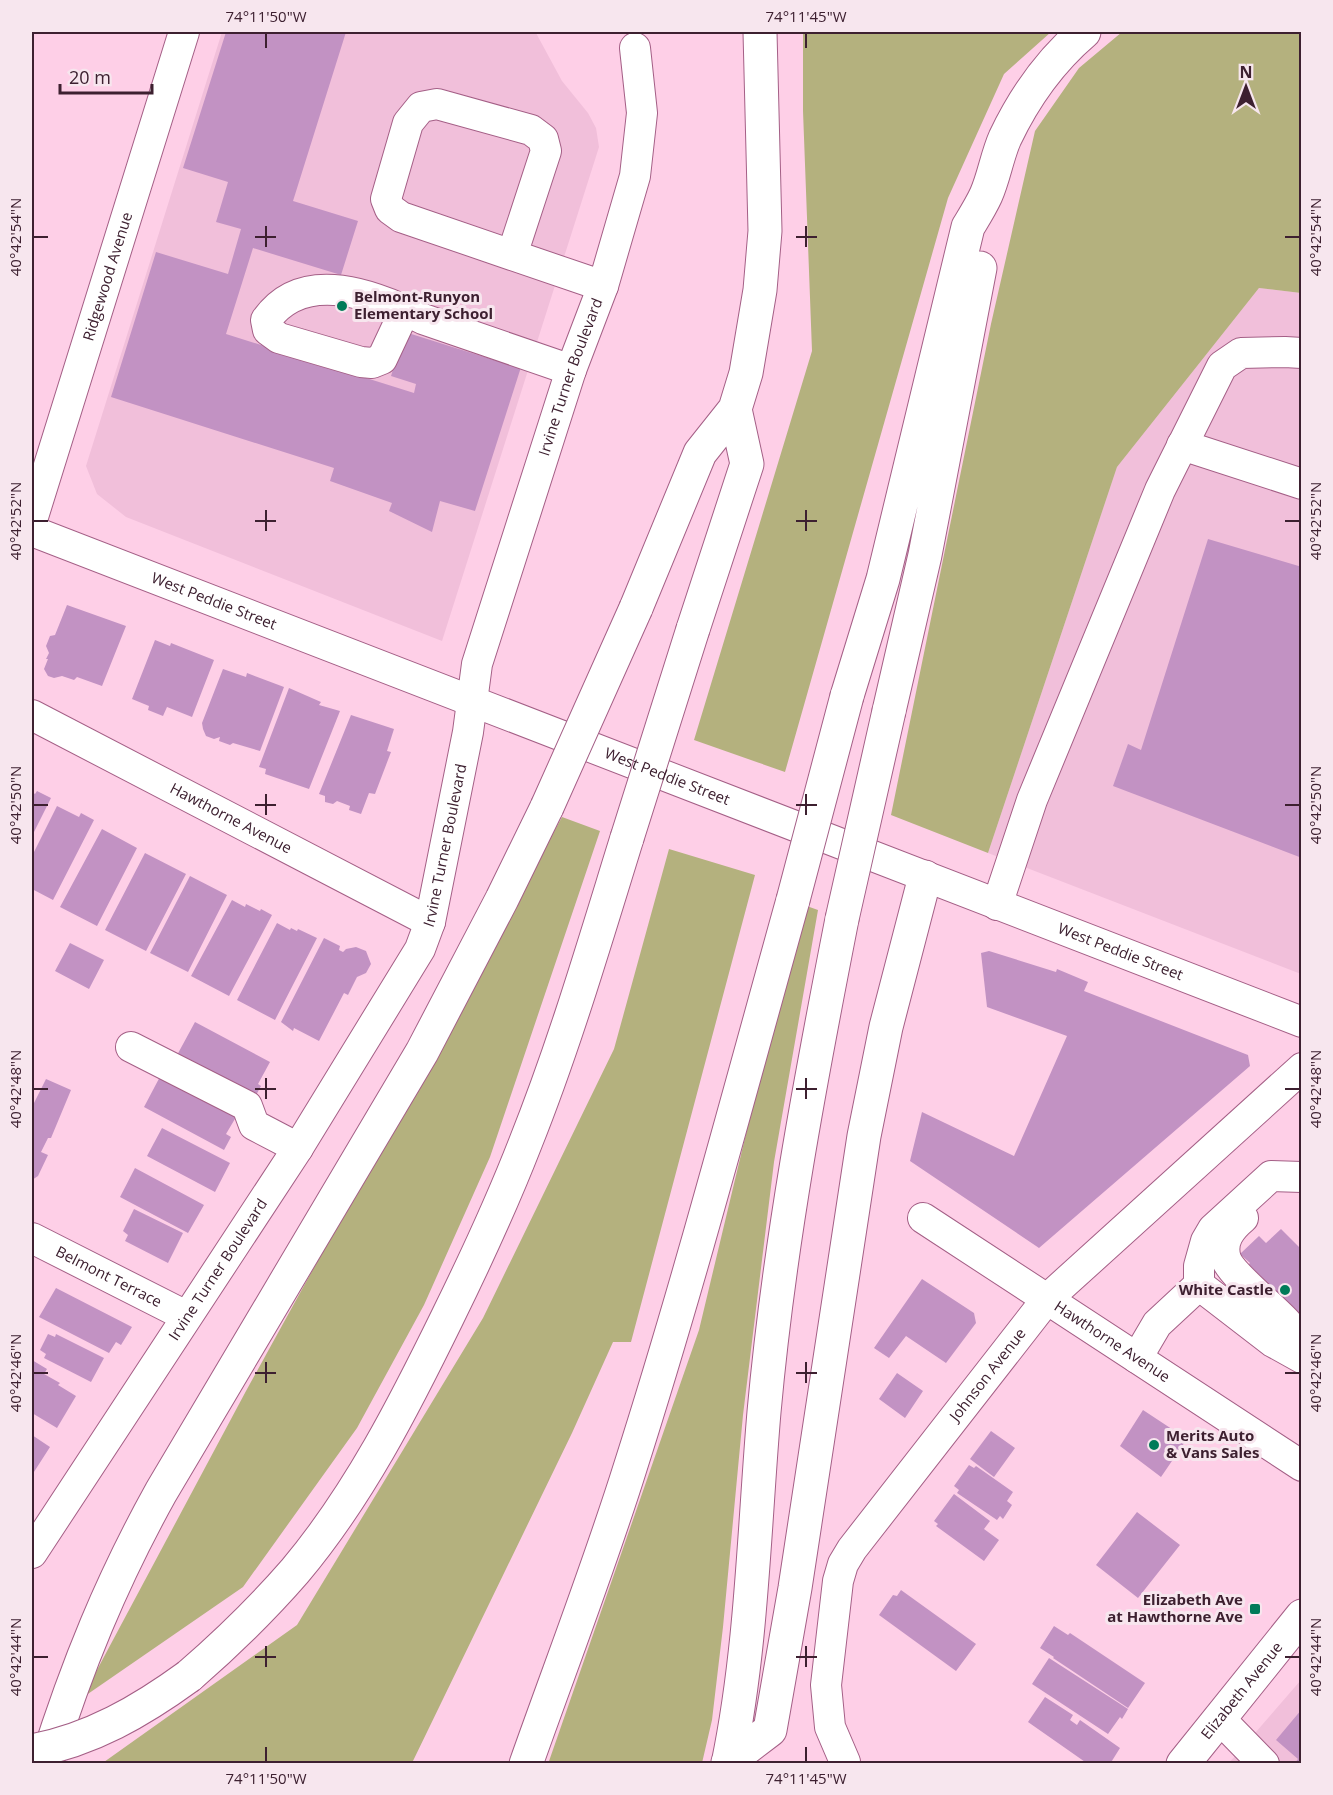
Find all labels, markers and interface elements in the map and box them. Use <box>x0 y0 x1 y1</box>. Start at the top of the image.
text: 74°11'50"W <box>226 6 307 26</box>
text: 74°11'45"W <box>766 6 847 26</box>
scale bar <box>60 57 152 95</box>
north arrow <box>1216 57 1276 117</box>
text: N <box>1239 61 1253 83</box>
text: 20 m <box>69 65 111 89</box>
text: 40°42'54"N <box>5 198 25 276</box>
text: 40°42'54"N <box>1305 198 1325 276</box>
street label: Ridgewood Avenue <box>77 209 136 343</box>
place label: Belmont-Runyon Elementary School <box>354 286 493 323</box>
street label: Irvine Turner Boulevard <box>533 295 607 458</box>
marker: Belmont-Runyon Elementary School <box>335 299 349 313</box>
text: 40°42'52"N <box>5 482 25 560</box>
text: 40°42'52"N <box>1305 482 1325 560</box>
street label: West Peddie Street <box>149 567 280 634</box>
street label: West Peddie Street <box>602 742 733 809</box>
street label: Irvine Turner Boulevard <box>418 762 470 930</box>
text: 40°42'50"N <box>5 766 25 844</box>
text: 40°42'50"N <box>1305 766 1325 844</box>
street label: Hawthorne Avenue <box>167 778 296 857</box>
street label: West Peddie Street <box>1055 918 1186 984</box>
text: 40°42'48"N <box>5 1050 25 1128</box>
text: 40°42'48"N <box>1305 1050 1325 1128</box>
street label: Irvine Turner Boulevard <box>163 1194 271 1344</box>
street label: Belmont Terrace <box>53 1241 166 1311</box>
place label: White Castle <box>1179 1279 1273 1299</box>
marker: White Castle <box>1278 1283 1292 1297</box>
street label: Hawthorne Avenue <box>1051 1296 1174 1386</box>
street label: Johnson Avenue <box>943 1324 1030 1427</box>
text: 40°42'46"N <box>5 1334 25 1412</box>
text: 40°42'46"N <box>1305 1334 1325 1412</box>
place label: Merits Auto & Vans Sales <box>1166 1425 1259 1462</box>
marker: Merits Auto & Vans Sales <box>1147 1438 1161 1452</box>
place label: Elizabeth Ave at Hawthorne Ave <box>1107 1589 1243 1626</box>
marker: Elizabeth Ave at Hawthorne Ave <box>1248 1602 1262 1616</box>
text: 40°42'44"N <box>5 1618 25 1696</box>
text: 40°42'44"N <box>1305 1618 1325 1696</box>
street label: Elizabeth Avenue <box>1196 1637 1286 1743</box>
text: 74°11'50"W <box>226 1768 307 1788</box>
text: 74°11'45"W <box>766 1768 847 1788</box>

